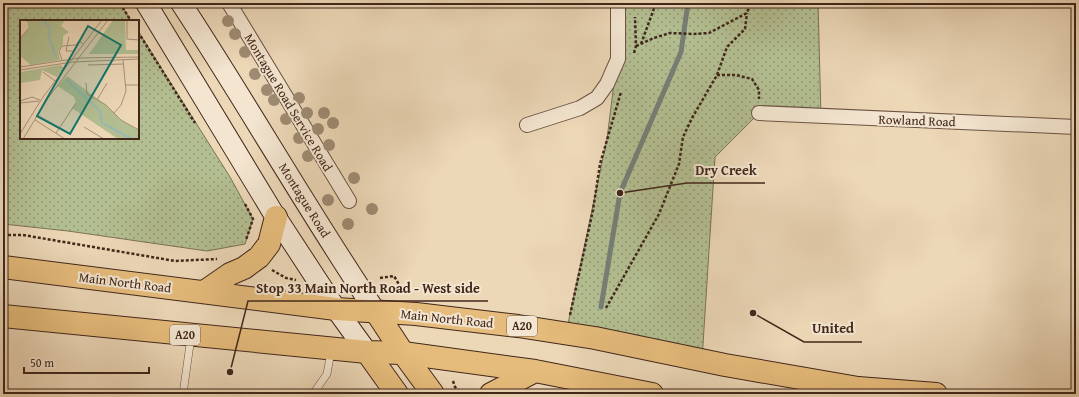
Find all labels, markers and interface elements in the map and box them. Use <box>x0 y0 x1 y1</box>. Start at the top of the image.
inset map <box>20 20 139 139</box>
street label: Montague Road Service Road <box>240 30 337 175</box>
street label: Rowland Road <box>878 110 956 131</box>
callout: Dry Creek <box>687 157 765 183</box>
street label: Montague Road <box>274 159 335 241</box>
text: Dry Creek <box>695 160 758 180</box>
street label: Main North Road <box>78 267 172 298</box>
callout: Stop 33 Main North Road - West side <box>248 275 488 301</box>
text: Stop 33 Main North Road - West side <box>256 278 480 298</box>
street label: Main North Road <box>400 304 494 333</box>
road number: A20 <box>507 316 537 336</box>
callout: United <box>804 316 862 342</box>
text: United <box>812 318 854 338</box>
road number: A20 <box>170 325 200 345</box>
scale bar <box>24 349 149 375</box>
text: 50 m <box>30 354 54 371</box>

